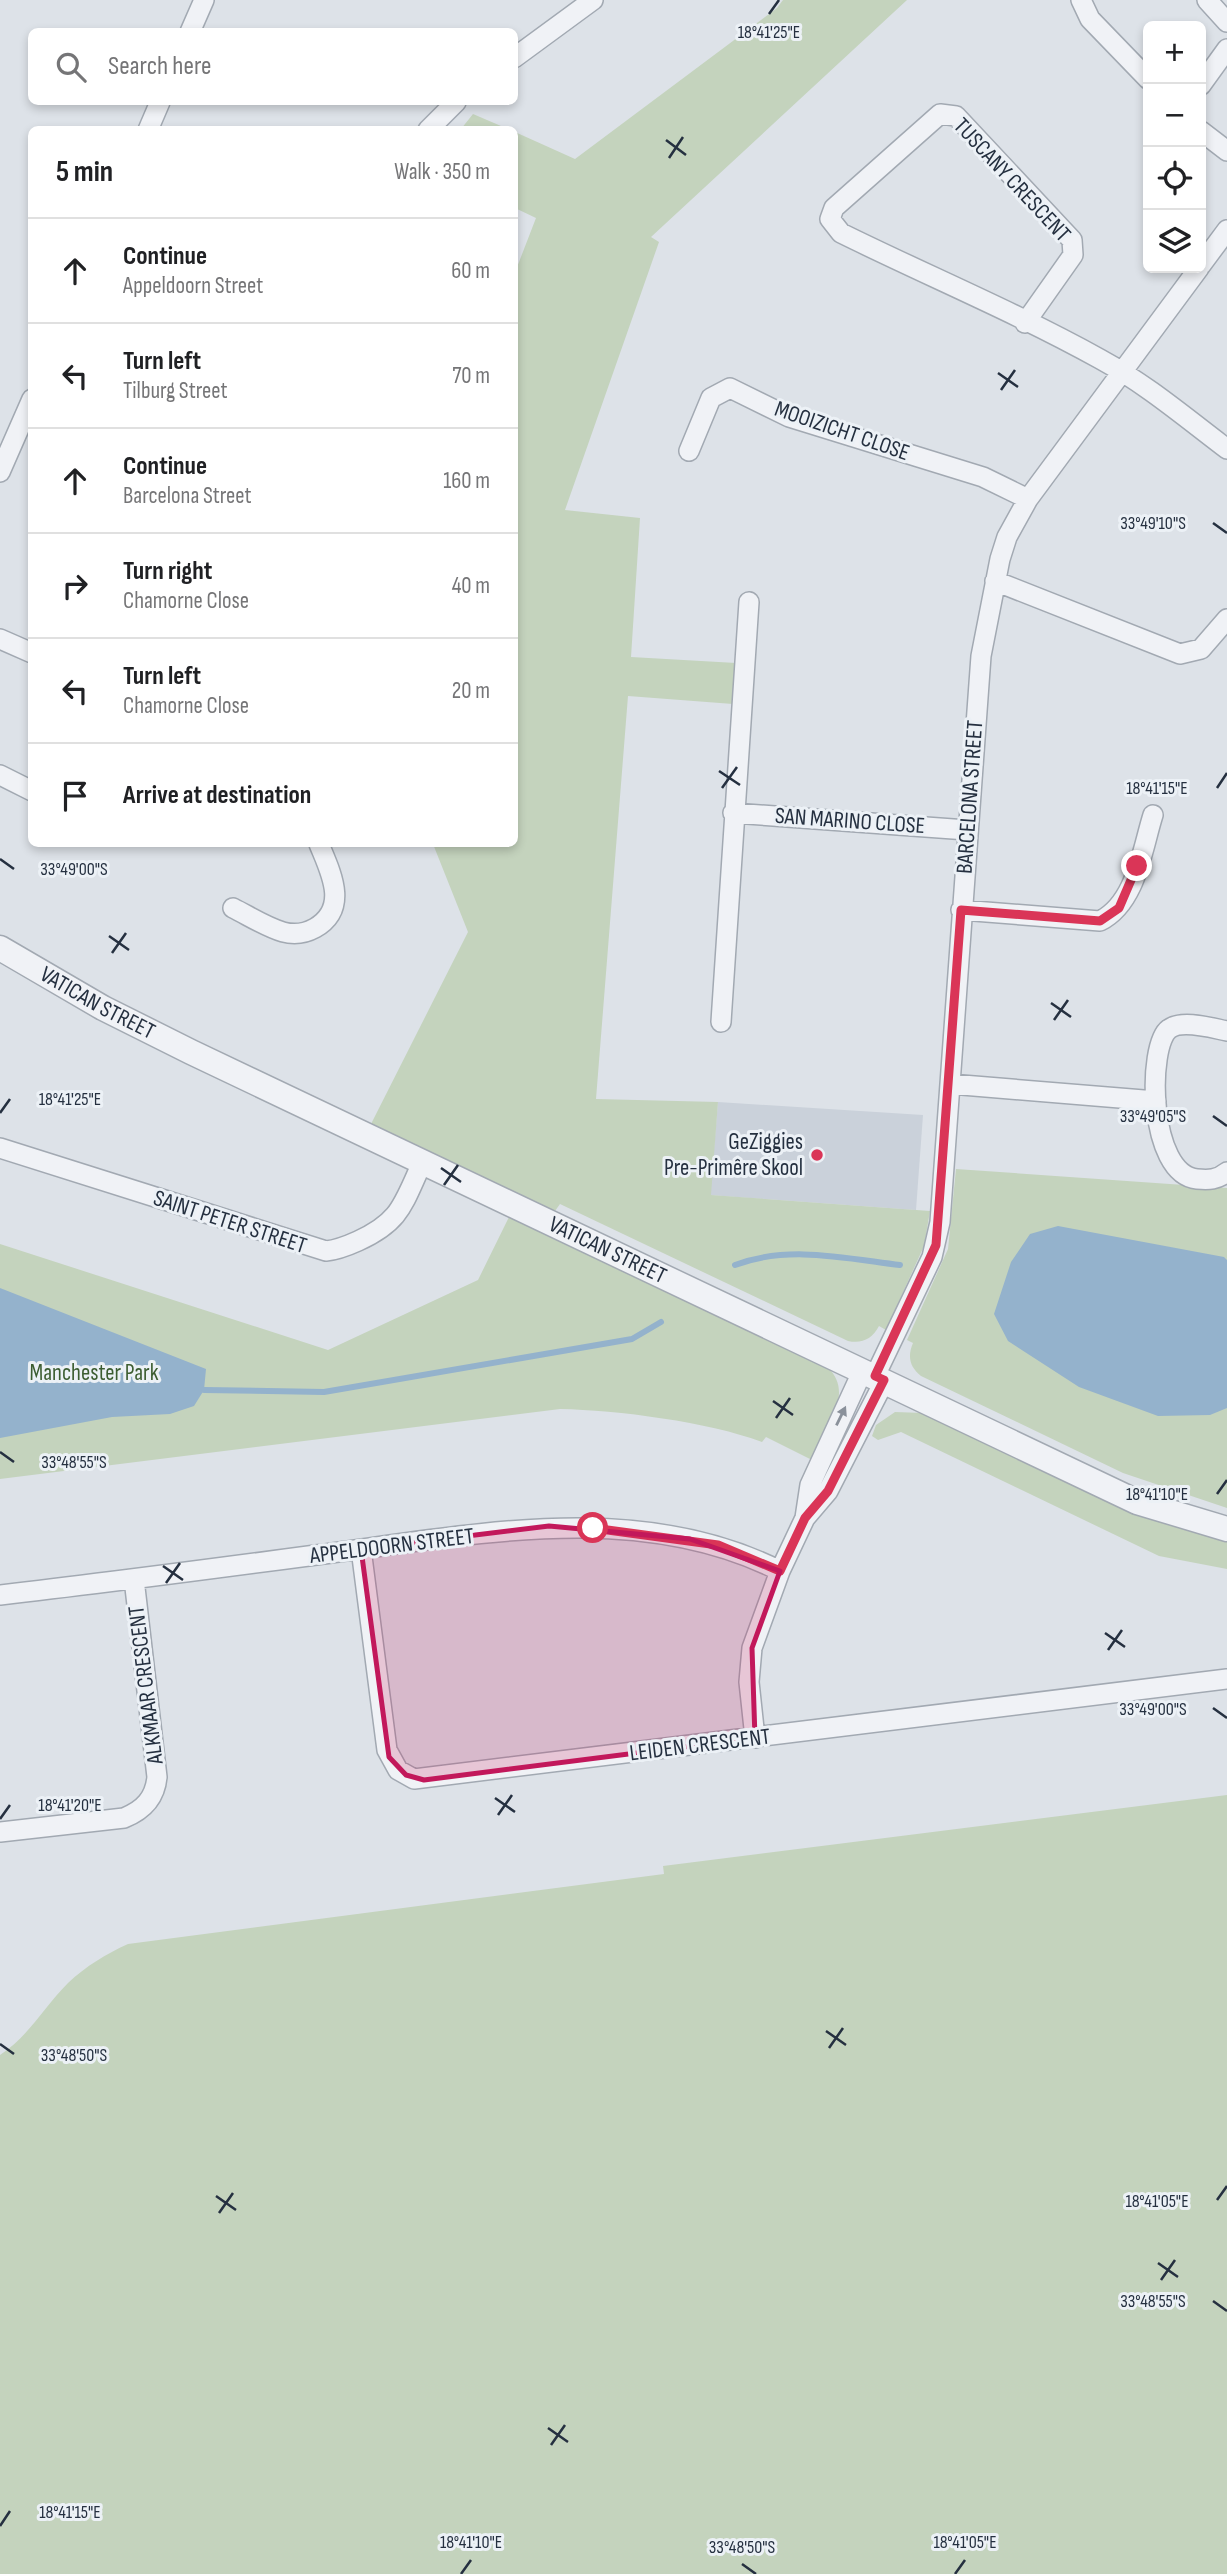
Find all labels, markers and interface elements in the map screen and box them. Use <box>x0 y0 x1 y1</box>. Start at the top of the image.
map controls <box>1143 21 1206 273</box>
button: + <box>1143 21 1206 84</box>
text: 18°41'25"E <box>738 22 800 43</box>
search box <box>28 28 518 105</box>
icon: search <box>52 48 90 86</box>
text: Search here <box>108 51 211 82</box>
button: − <box>1143 84 1206 147</box>
street label: TUSCANY CRESCENT <box>947 112 1077 248</box>
button: locate <box>1143 147 1206 210</box>
text: 5 min <box>56 154 113 190</box>
text: Walk · 350 m <box>394 158 490 186</box>
button: layers <box>1143 210 1206 273</box>
text: Continue <box>123 241 207 272</box>
icon: ahead <box>56 252 94 290</box>
text: 60 m <box>451 257 490 285</box>
text: Appeldoorn Street <box>123 272 263 300</box>
text: Turn left <box>123 346 201 377</box>
icon: left <box>56 357 94 395</box>
text: 70 m <box>452 362 490 390</box>
text: Tilburg Street <box>123 377 227 405</box>
street label: MOOIZICHT CLOSE <box>771 395 913 467</box>
text: Continue <box>123 451 207 482</box>
icon: ahead <box>56 462 94 500</box>
text: 160 m <box>443 467 490 495</box>
text: Barcelona Street <box>123 482 251 510</box>
text: 33°49'10"S <box>1120 513 1186 534</box>
text: Turn right <box>123 556 212 587</box>
icon: right <box>56 567 94 605</box>
text: 40 m <box>452 572 490 600</box>
text: Chamorne Close <box>123 587 249 615</box>
text: Turn left <box>123 661 201 692</box>
icon: left <box>56 672 94 710</box>
text: 20 m <box>452 677 490 705</box>
text: Chamorne Close <box>123 692 249 720</box>
street label: BARCELONA STREET <box>951 719 989 875</box>
icon: arrive <box>56 777 94 815</box>
text: 18°41'15"E <box>1126 778 1188 799</box>
text: Arrive at destination <box>123 780 311 811</box>
street label: SAN MARINO CLOSE <box>774 802 926 840</box>
route end <box>1121 850 1152 881</box>
text: 33°49'00"S <box>40 859 108 880</box>
street label: VATICAN STREET <box>35 960 160 1046</box>
text: 18°41'25"E <box>39 1089 101 1110</box>
text: 33°49'05"S <box>1120 1106 1187 1127</box>
place label: GeZiggies Pre-Primêre Skool <box>664 1128 803 1182</box>
marker: GeZiggies Pre-Primêre Skool <box>809 1147 825 1163</box>
street label: SAINT PETER STREET <box>150 1184 310 1260</box>
street label: VATICAN STREET <box>544 1210 671 1290</box>
park label: Manchester Park <box>30 1359 159 1387</box>
one-way arrow <box>836 1406 847 1426</box>
text: 33°48'55"S <box>41 1452 107 1473</box>
text: 18°41'10"E <box>1126 1484 1188 1505</box>
route start <box>577 1512 608 1543</box>
street label: APPELDOORN STREET <box>307 1522 476 1570</box>
street label: ALKMAAR CRESCENT <box>122 1604 170 1767</box>
text: 33°49'00"S <box>1119 1699 1187 1720</box>
street label: LEIDEN CRESCENT <box>628 1722 772 1768</box>
text: 18°41'20"E <box>38 1795 102 1816</box>
text: 33°48'50"S <box>41 2045 108 2066</box>
text: 18°41'05"E <box>1125 2191 1189 2212</box>
text: 33°48'55"S <box>1120 2291 1186 2312</box>
text: 18°41'15"E <box>39 2502 101 2523</box>
text: 18°41'10"E <box>440 2532 502 2553</box>
text: 18°41'05"E <box>933 2532 997 2553</box>
text: 33°48'50"S <box>709 2537 776 2558</box>

